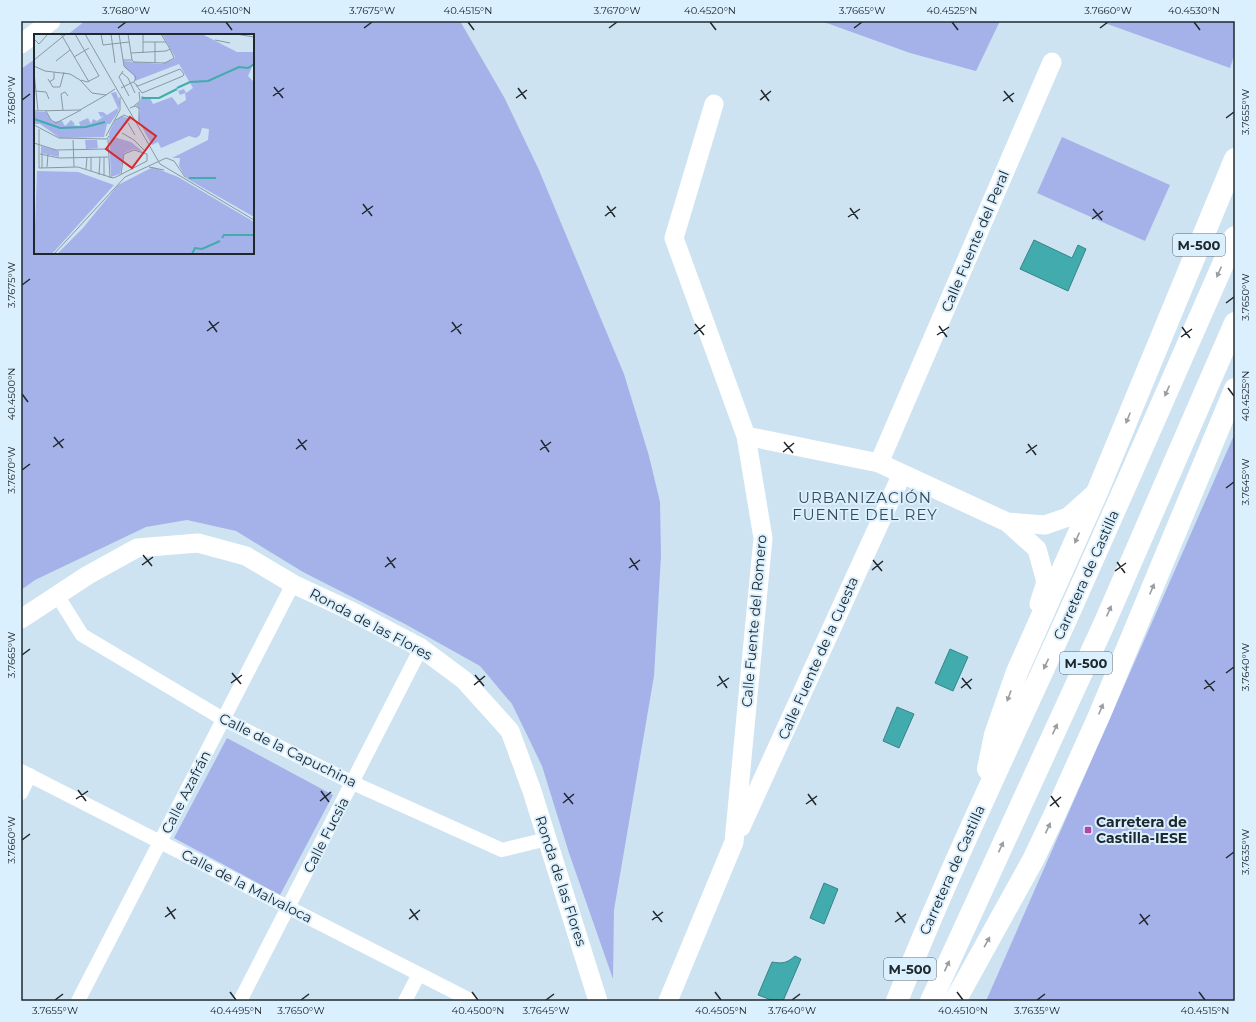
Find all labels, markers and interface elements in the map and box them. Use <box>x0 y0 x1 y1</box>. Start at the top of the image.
text: 3.7680°W <box>102 4 150 17</box>
text: 40.4510°N <box>201 4 251 17</box>
text: 3.7675°W <box>349 4 395 17</box>
text: 40.4515°N <box>444 4 492 17</box>
text: 3.7670°W <box>593 4 641 17</box>
text: 40.4520°N <box>684 4 736 17</box>
text: 3.7665°W <box>839 4 885 17</box>
text: 40.4525°N <box>927 4 977 17</box>
text: 3.7660°W <box>1084 4 1132 17</box>
text: 40.4530°N <box>1168 4 1220 17</box>
inset map <box>34 34 254 254</box>
text: 3.7680°W <box>5 76 18 124</box>
text: 3.7655°W <box>1239 89 1252 135</box>
street label: Calle Fuente del Peral <box>937 168 1013 314</box>
road number: M-500 <box>1173 234 1225 256</box>
text: 3.7675°W <box>5 262 18 308</box>
one-way arrow <box>1216 267 1222 278</box>
text: 3.7650°W <box>1239 273 1252 321</box>
text: 40.4500°N <box>5 368 18 420</box>
text: 40.4525°N <box>1239 371 1252 421</box>
one-way arrow <box>1164 386 1170 397</box>
one-way arrow <box>1124 413 1130 425</box>
text: 3.7670°W <box>5 446 18 494</box>
text: 3.7645°W <box>1239 458 1252 506</box>
district label: URBANIZACIÓN FUENTE DEL REY <box>792 488 938 524</box>
street label: Carretera de Castilla <box>1049 507 1123 643</box>
one-way arrow <box>1074 532 1080 544</box>
street label: Calle Fuente del Romero <box>737 534 771 708</box>
street label: Calle Fuente de la Cuesta <box>774 574 862 742</box>
one-way arrow <box>1149 583 1155 595</box>
street label: Ronda de las Flores <box>307 584 435 664</box>
one-way arrow <box>1106 605 1112 616</box>
text: 3.7665°W <box>5 632 18 678</box>
text: 3.7640°W <box>1239 643 1252 691</box>
road number: M-500 <box>1060 652 1112 674</box>
one-way arrow <box>1043 658 1049 669</box>
one-way arrow <box>1005 690 1011 702</box>
one-way arrow <box>1099 703 1105 715</box>
street label: Calle de la Capuchina <box>216 709 360 791</box>
one-way arrow <box>1052 723 1058 735</box>
street label: Calle Azafrán <box>157 748 215 836</box>
street label: Calle Fucsia <box>299 794 353 876</box>
street label: Carretera de Castilla <box>915 802 989 938</box>
place label: Carretera de Castilla-IESE <box>1096 813 1187 847</box>
street label: Ronda de las Flores <box>531 814 591 949</box>
text: 3.7660°W <box>5 816 18 864</box>
one-way arrow <box>1045 822 1051 833</box>
marker: Carretera de Castilla-IESE <box>1083 825 1093 835</box>
text: 3.7635°W <box>1239 829 1252 875</box>
one-way arrow <box>998 842 1004 853</box>
street label: Calle de la Malvaloca <box>178 845 316 927</box>
one-way arrow <box>984 937 991 948</box>
road number: M-500 <box>884 958 936 980</box>
one-way arrow <box>944 960 950 971</box>
text: 3.7655°W <box>32 1004 78 1017</box>
text: 40.4495°N <box>210 1004 262 1017</box>
text: 3.7650°W <box>277 1004 325 1017</box>
text: 40.4500°N <box>452 1004 504 1017</box>
text: 3.7645°W <box>522 1004 570 1017</box>
text: 40.4505°N <box>695 1004 747 1017</box>
text: 3.7640°W <box>768 1004 816 1017</box>
text: 40.4510°N <box>938 1004 988 1017</box>
text: 3.7635°W <box>1014 1004 1060 1017</box>
text: 40.4515°N <box>1181 1004 1229 1017</box>

